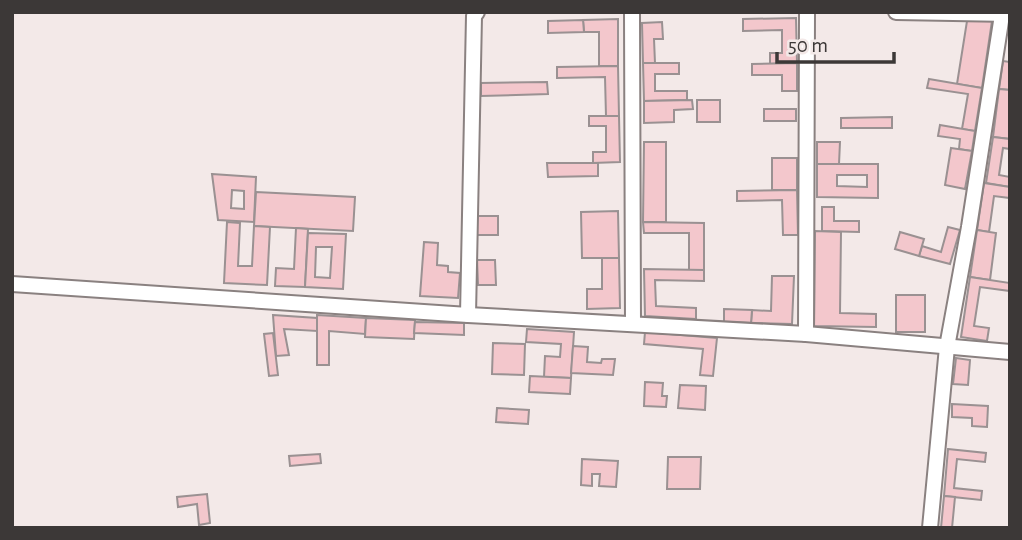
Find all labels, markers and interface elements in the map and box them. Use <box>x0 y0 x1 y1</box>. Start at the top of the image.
scale bar <box>777 21 894 65</box>
text: 50 m <box>788 35 828 56</box>

